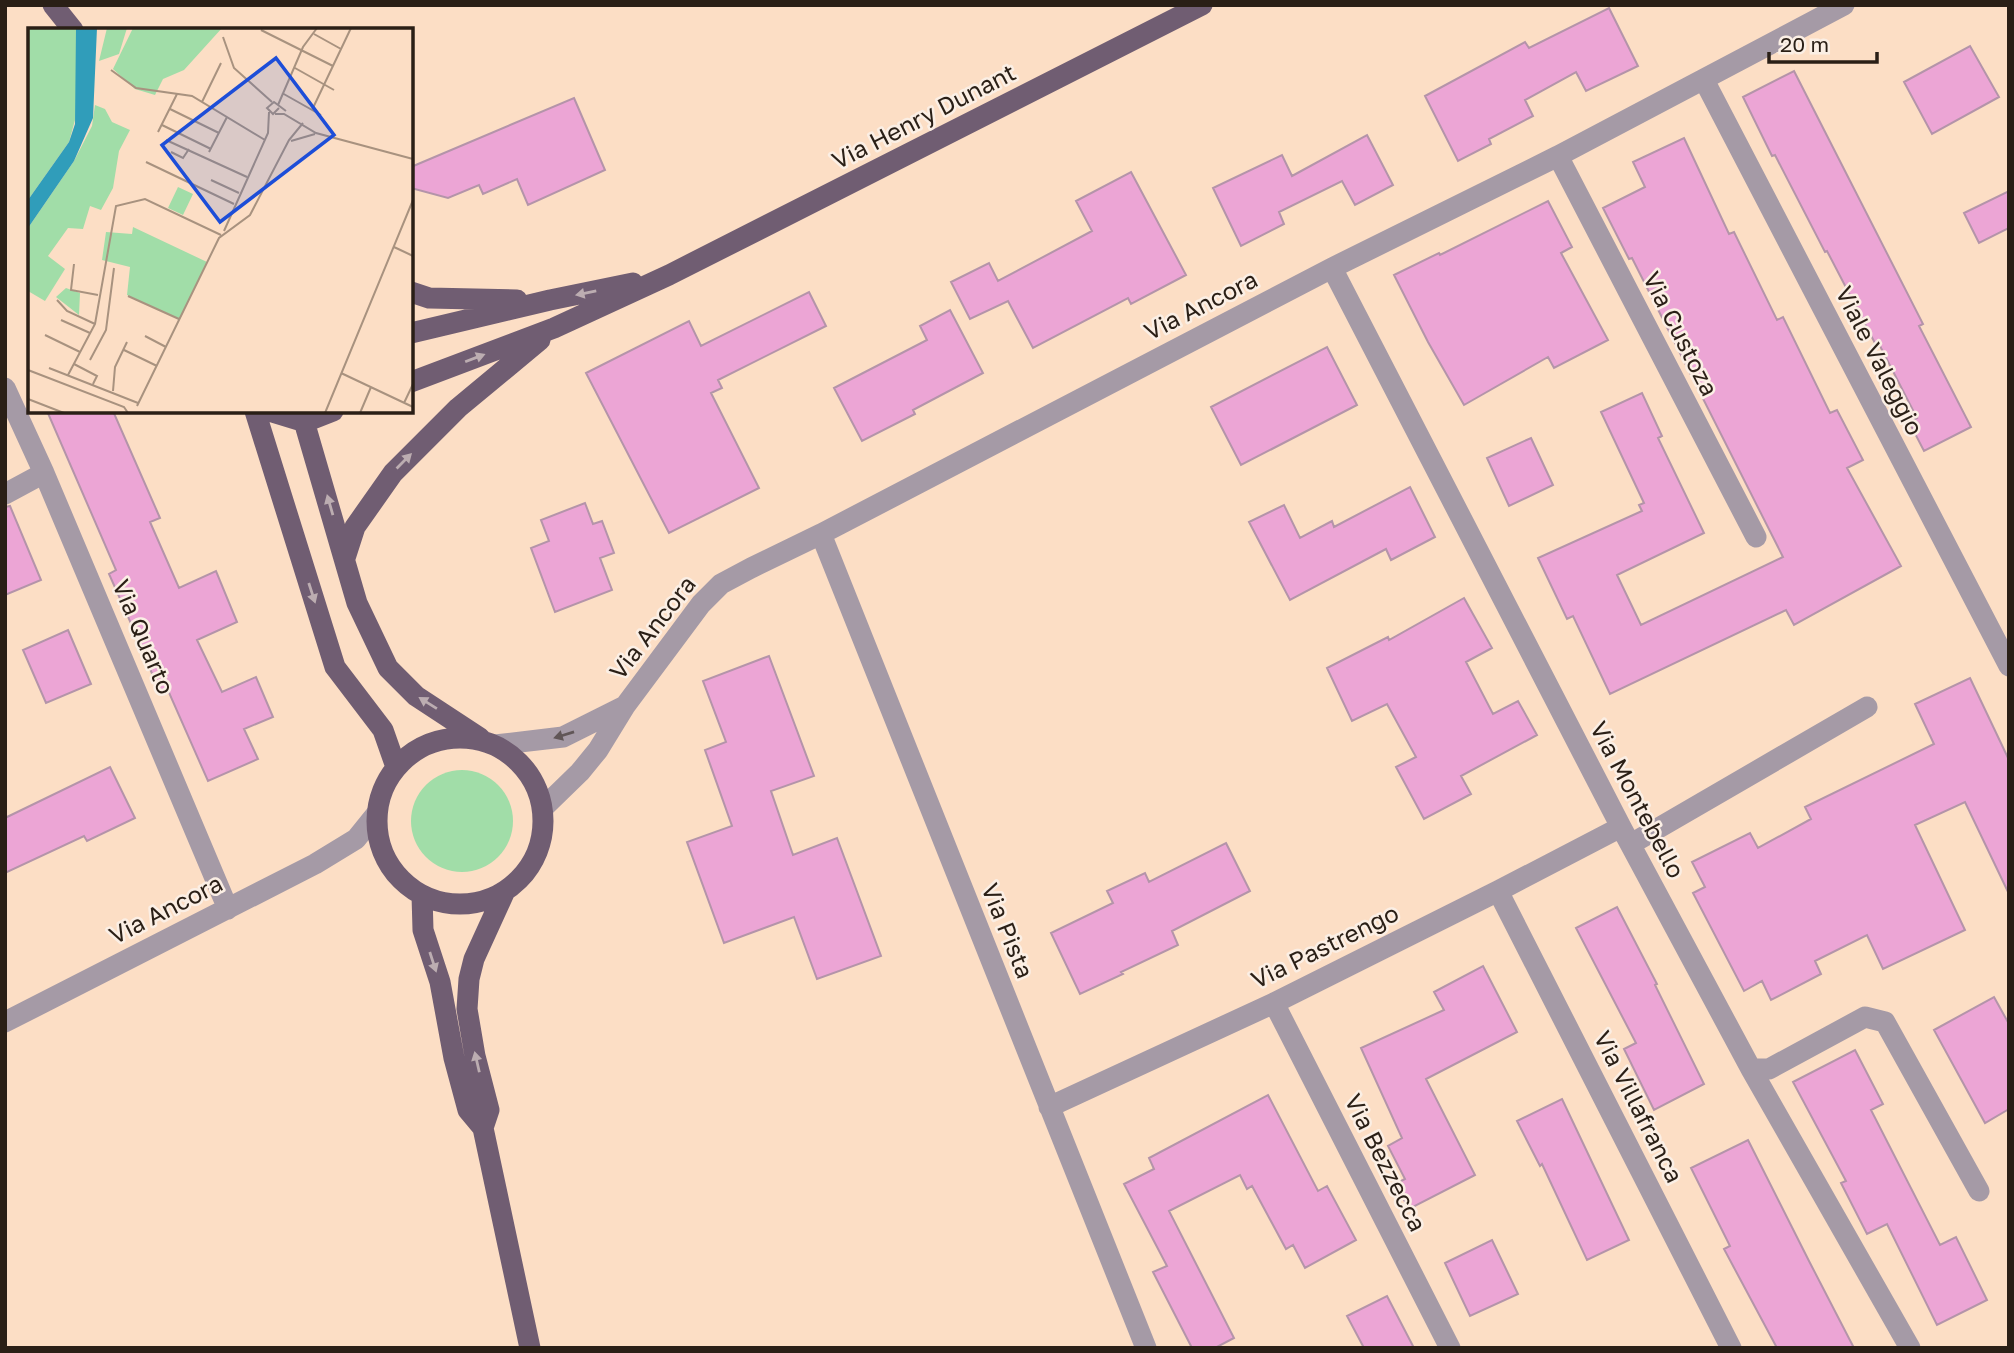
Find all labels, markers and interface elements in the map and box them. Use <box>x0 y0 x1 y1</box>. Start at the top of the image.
scale bar <box>1769 21 1878 65</box>
inset map <box>28 28 413 413</box>
text: 20 m <box>1780 31 1829 57</box>
street label: Via Henry Dunant <box>827 57 1020 174</box>
street label: Via Ancora <box>1139 264 1262 346</box>
street label: Via Custoza <box>1638 266 1725 400</box>
street label: Viale Valeggio <box>1830 281 1930 440</box>
one-way arrow <box>575 287 597 298</box>
one-way arrow <box>465 352 486 363</box>
one-way arrow <box>396 453 413 470</box>
one-way arrow <box>324 495 334 516</box>
street label: Via Ancora <box>603 570 701 684</box>
street label: Via Quarto <box>107 575 182 698</box>
one-way arrow <box>307 583 317 604</box>
one-way arrow <box>418 697 438 710</box>
street label: Via Montebello <box>1585 716 1692 883</box>
one-way arrow <box>553 730 574 740</box>
street label: Via Ancora <box>104 868 227 950</box>
street label: Via Pista <box>976 879 1041 982</box>
street label: Via Pastrengo <box>1246 897 1403 994</box>
one-way arrow <box>428 952 439 973</box>
street label: Via Villafranca <box>1589 1026 1690 1187</box>
one-way arrow <box>471 1051 482 1073</box>
street label: Via Bezzecca <box>1339 1089 1433 1236</box>

